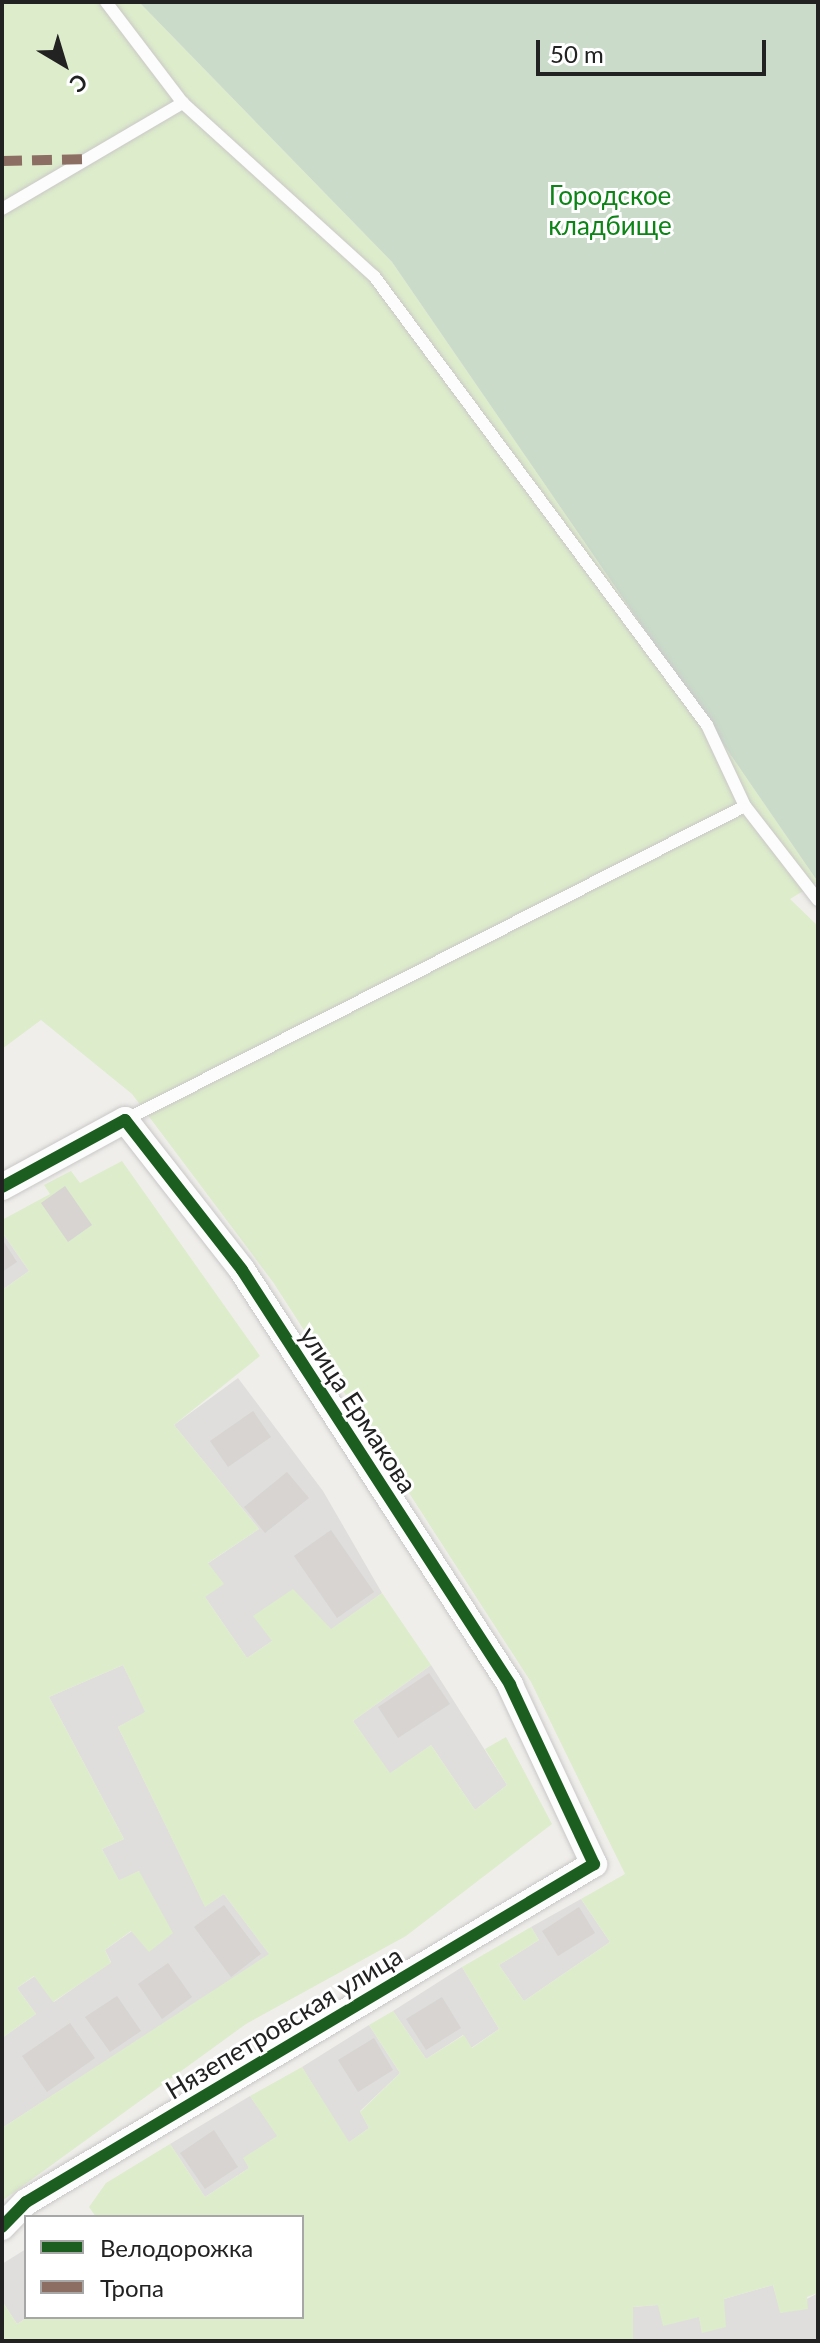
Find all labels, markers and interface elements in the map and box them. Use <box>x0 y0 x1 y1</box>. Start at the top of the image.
north arrow <box>24 24 104 104</box>
scale bar <box>540 24 770 74</box>
text: 50 m <box>550 39 604 68</box>
text: С <box>65 68 93 98</box>
park label: Городское кладбище <box>548 180 672 242</box>
street label: улица Ермакова <box>293 1321 423 1499</box>
street label: Нязепетровская улица <box>160 1940 408 2106</box>
legend <box>24 2215 304 2319</box>
text: Велодорожка <box>100 2233 253 2262</box>
text: Тропа <box>100 2273 164 2302</box>

